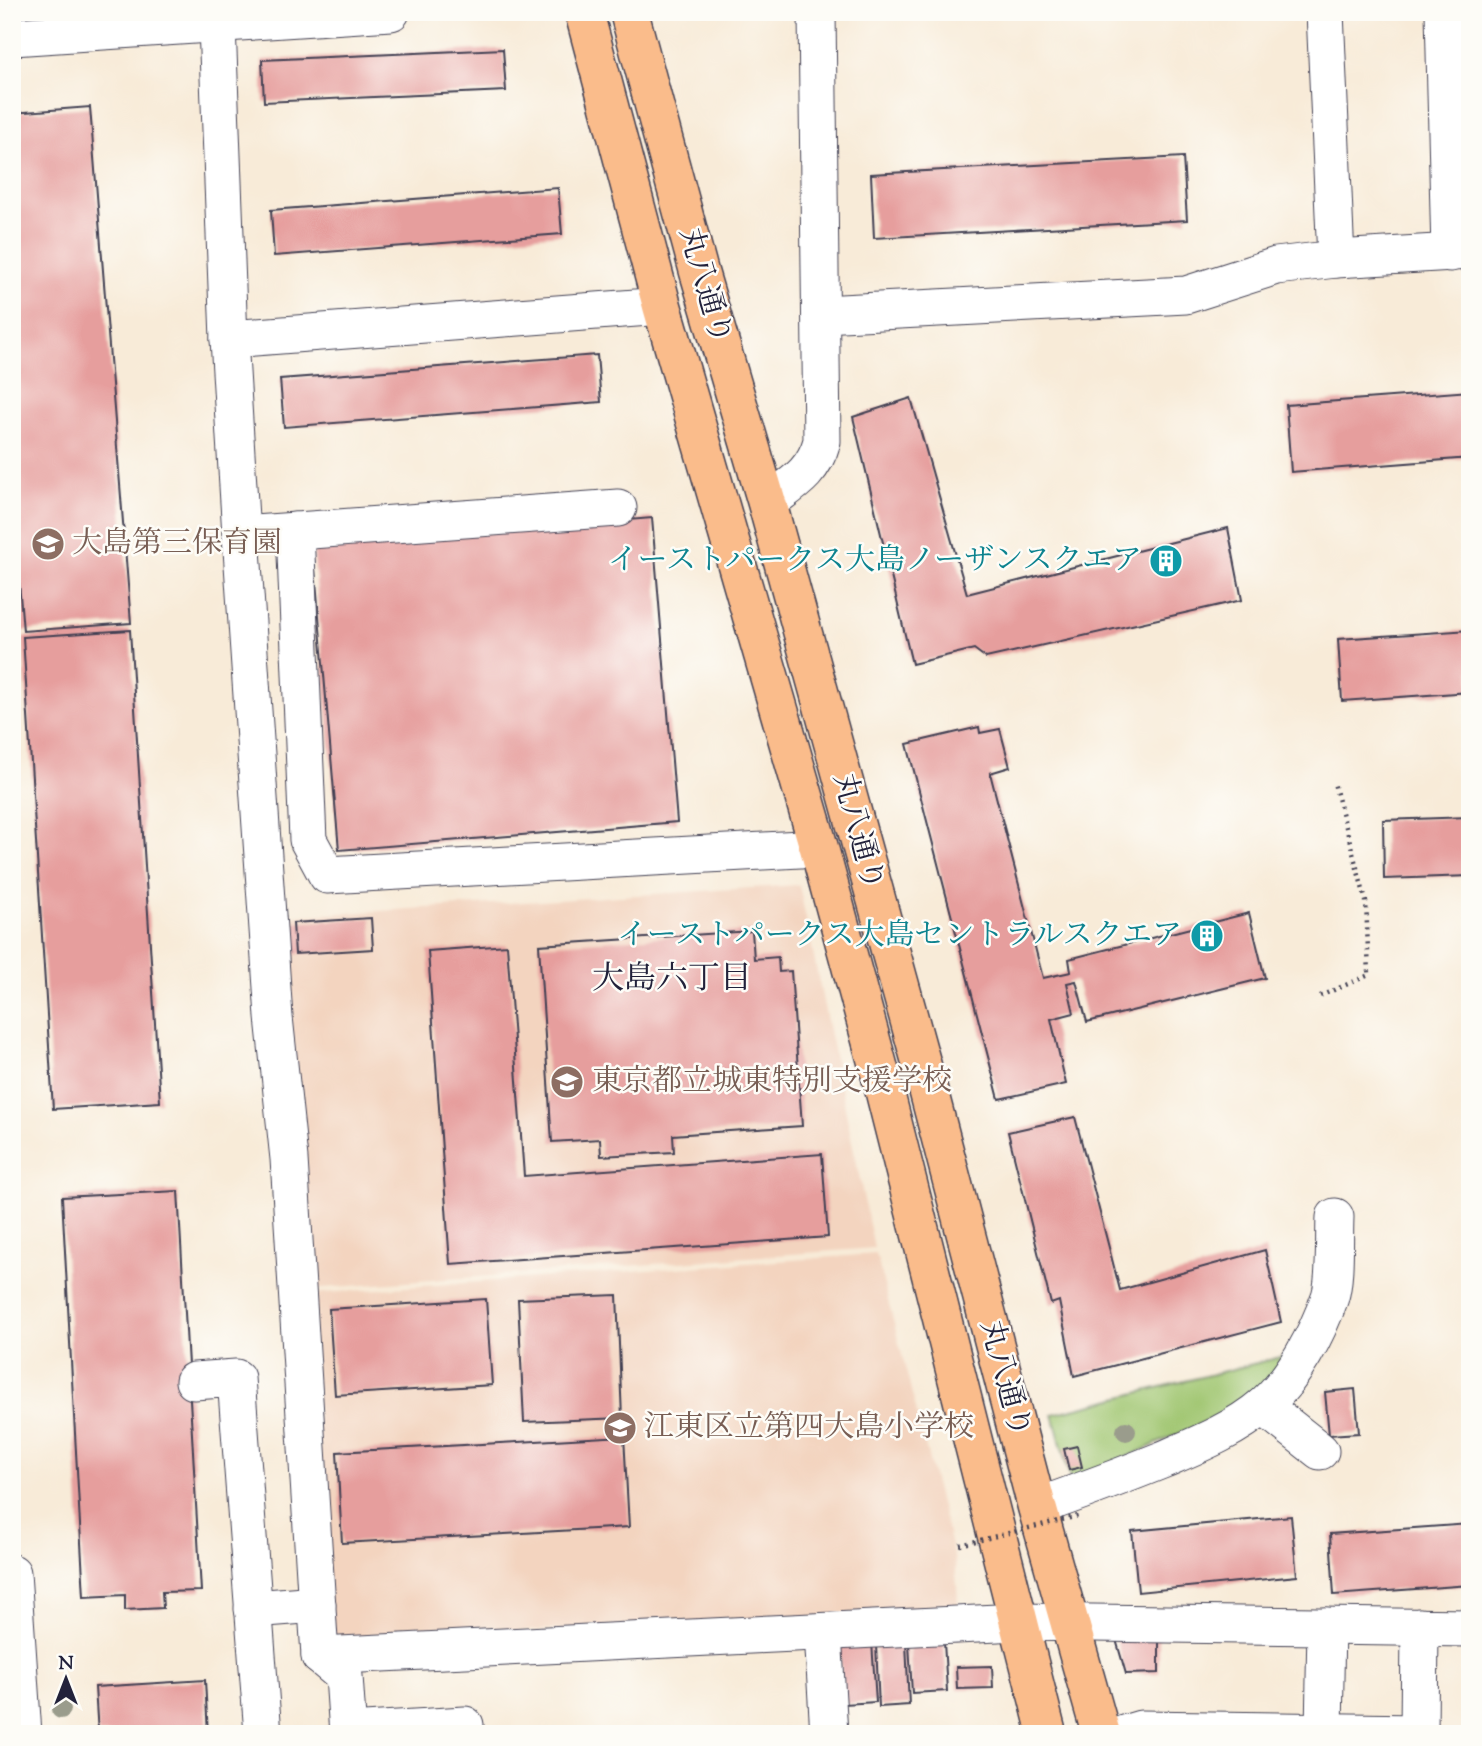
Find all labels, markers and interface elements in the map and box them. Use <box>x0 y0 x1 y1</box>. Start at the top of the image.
street label: 丸八通り <box>667 222 741 350</box>
place label: 大島第三保育園 <box>72 523 282 566</box>
school or university icon: 大島第三保育園 <box>29 525 67 563</box>
place label: イーストパークス大島ノーザンスクエア <box>607 540 1142 583</box>
building icon: イーストパークス大島ノーザンスクエア <box>1147 542 1185 580</box>
street label: 丸八通り <box>821 768 893 896</box>
place label: イーストパークス大島セントラルスクエア <box>617 915 1182 958</box>
building icon: イーストパークス大島セントラルスクエア <box>1188 917 1226 955</box>
district label: 大島六丁目 <box>592 957 752 1003</box>
place label: 東京都立城東特別支援学校 <box>592 1061 952 1104</box>
school or university icon: 東京都立城東特別支援学校 <box>548 1063 586 1101</box>
street label: 丸八通り <box>968 1315 1040 1443</box>
place label: 江東区立第四大島小学校 <box>644 1407 974 1450</box>
school or university icon: 江東区立第四大島小学校 <box>601 1409 639 1447</box>
north arrow <box>32 1644 102 1714</box>
text: N <box>58 1651 74 1678</box>

